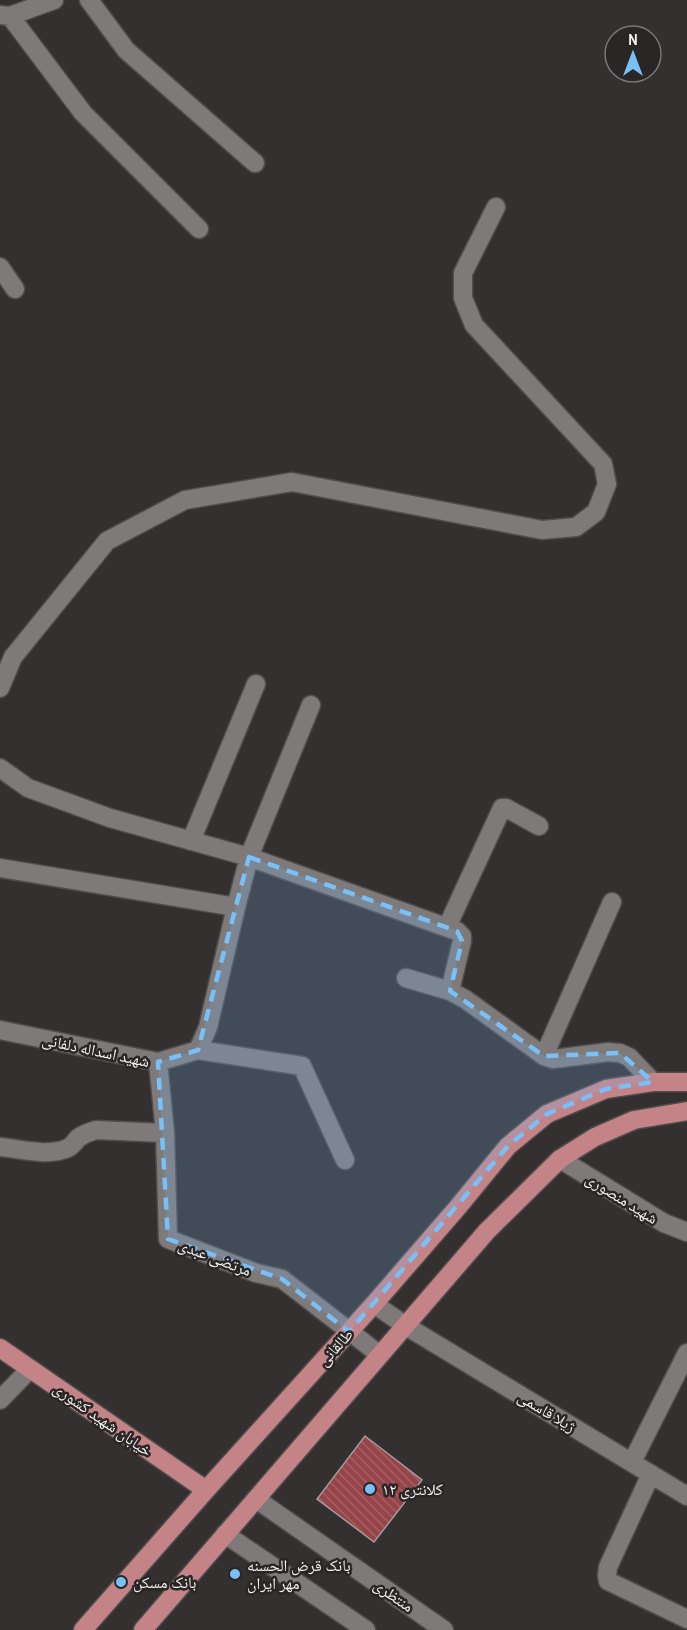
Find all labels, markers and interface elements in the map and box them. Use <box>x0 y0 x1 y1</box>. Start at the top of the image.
north arrow <box>603 24 663 84</box>
text: N <box>628 28 638 50</box>
street label: شهید اسداله دلفانی <box>40 1028 152 1072</box>
street label: شهید منصوری <box>582 1167 662 1229</box>
street label: مرتضی عبدی <box>175 1233 255 1281</box>
street label: طالقانی <box>312 1323 358 1371</box>
street label: خیابان شهید کشوری <box>49 1377 157 1461</box>
street label: ژیلا قاسمی <box>514 1385 580 1437</box>
place label: کلانتری ۱۲ <box>382 1478 443 1500</box>
marker: کلانتری ۱۲ <box>363 1482 377 1496</box>
place label: بانک قرض الحسنه مهر ایران <box>247 1554 351 1594</box>
marker: بانک قرض الحسنه مهر ایران <box>228 1567 242 1581</box>
place label: بانک مسکن <box>133 1571 197 1593</box>
street label: منتظری <box>370 1573 418 1617</box>
marker: بانک مسکن <box>114 1575 128 1589</box>

